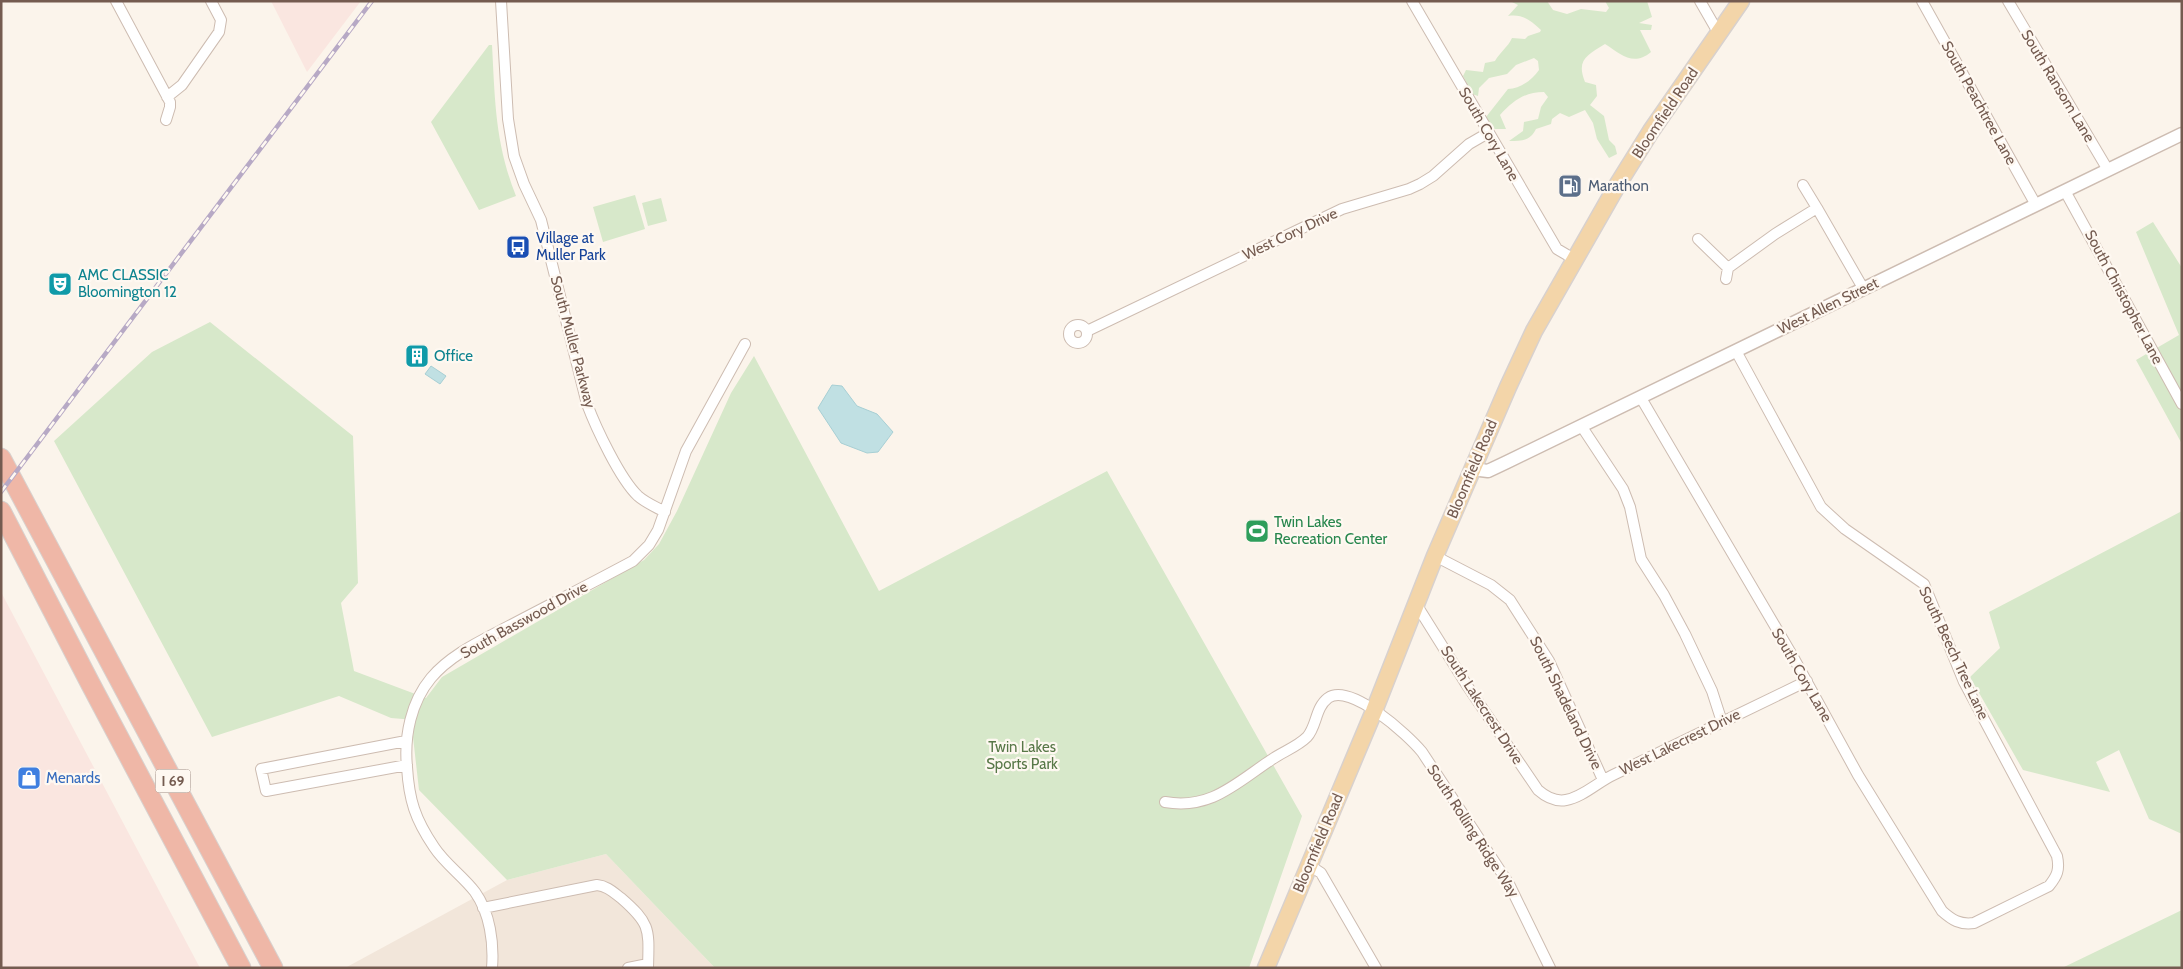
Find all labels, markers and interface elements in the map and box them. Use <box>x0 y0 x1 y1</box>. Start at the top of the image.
street label: South Ransom Lane <box>2017 27 2099 146</box>
street label: South Peachtree Lane <box>1938 38 2021 168</box>
street label: Bloomfield Road <box>1628 64 1702 162</box>
street label: South Cory Lane <box>1455 84 1523 184</box>
fuel station icon: Marathon <box>1557 173 1583 199</box>
place label: Marathon <box>1588 177 1649 195</box>
street label: West Cory Drive <box>1240 204 1341 264</box>
street label: South Christopher Lane <box>2081 227 2167 367</box>
place label: Village at Muller Park <box>536 229 606 264</box>
bus stop icon: Village at Muller Park <box>505 234 531 260</box>
place label: AMC CLASSIC Bloomington 12 <box>78 266 177 301</box>
theatre icon: AMC CLASSIC Bloomington 12 <box>47 271 73 297</box>
street label: South Muller Parkway <box>547 274 599 411</box>
street label: West Allen Street <box>1775 274 1881 338</box>
building icon: Office <box>404 343 430 369</box>
place label: Office <box>434 347 473 365</box>
street label: Bloomfield Road <box>1443 417 1501 521</box>
place label: Twin Lakes Recreation Center <box>1274 513 1387 548</box>
sports icon: Twin Lakes Recreation Center <box>1244 518 1270 544</box>
street label: South Basswood Drive <box>457 577 591 662</box>
street label: South Beech Tree Lane <box>1915 584 1993 723</box>
street label: South Cory Lane <box>1768 625 1836 725</box>
street label: South Shadeland Drive <box>1526 633 1606 773</box>
street label: South Lakecrest Drive <box>1437 642 1527 768</box>
street label: West Lakecrest Drive <box>1617 705 1744 779</box>
park label: Twin Lakes Sports Park <box>986 738 1058 773</box>
street label: South Rolling Ridge Way <box>1423 761 1523 901</box>
shop icon: Menards <box>16 765 42 791</box>
place label: Menards <box>46 769 100 787</box>
road number: I 69 <box>156 769 190 792</box>
street label: Bloomfield Road <box>1289 791 1347 895</box>

